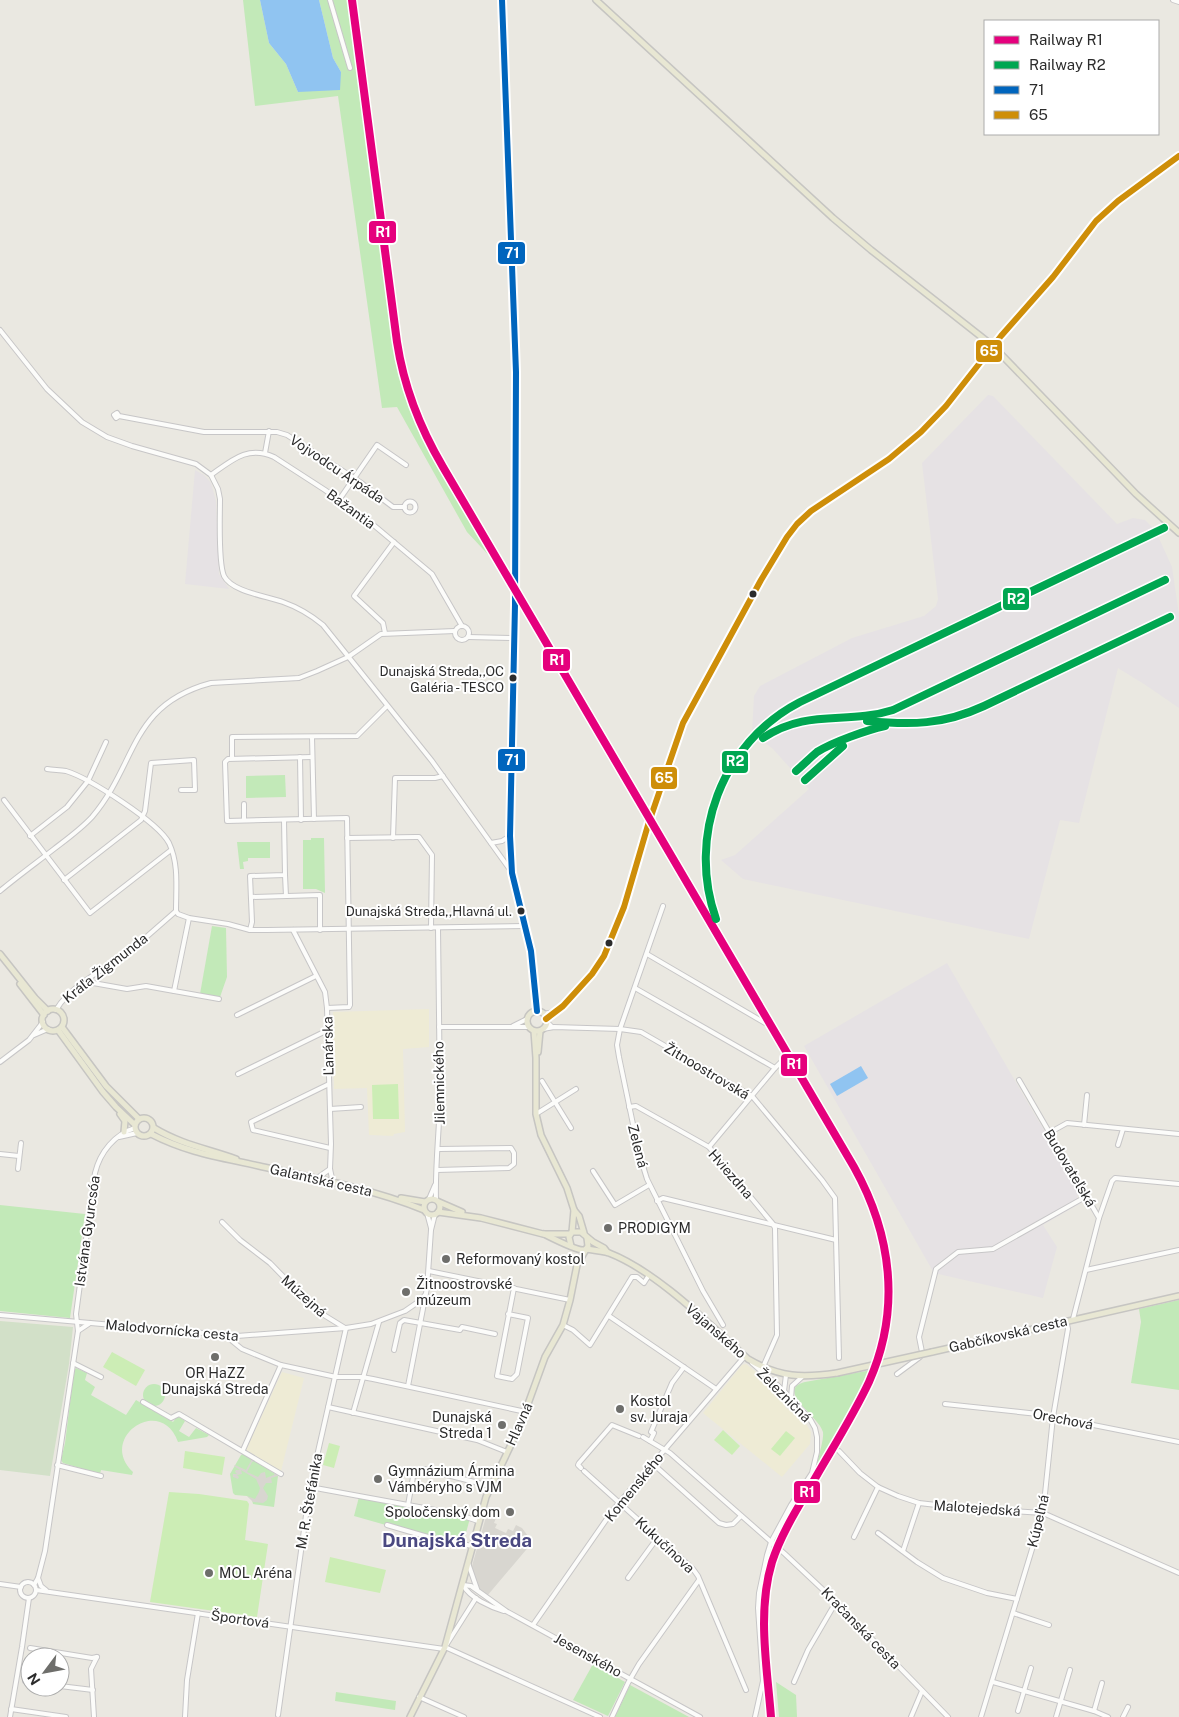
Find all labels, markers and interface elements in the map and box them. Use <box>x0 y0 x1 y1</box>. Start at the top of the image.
legend <box>984 20 1159 135</box>
text: Railway R1 <box>1029 31 1103 48</box>
text: Railway R2 <box>1029 56 1106 73</box>
text: 71 <box>1029 81 1044 98</box>
text: 65 <box>1029 106 1048 123</box>
line badge: R1 <box>368 220 397 244</box>
text: R1 <box>375 224 391 240</box>
line badge: 71 <box>497 241 526 265</box>
text: 71 <box>505 245 519 261</box>
line badge: 65 <box>975 339 1003 363</box>
text: 65 <box>980 343 998 359</box>
street label: Vojvodcu Árpáda <box>287 431 388 506</box>
street label: Bažantia <box>324 486 378 532</box>
line badge: R2 <box>1002 587 1030 611</box>
unlabelled marker <box>748 589 758 599</box>
text: R2 <box>1007 591 1025 607</box>
line badge: R1 <box>542 648 571 672</box>
text: R1 <box>549 652 565 668</box>
place label: Dunajská Streda,,OC Galéria - TESCO <box>379 664 504 695</box>
marker: Dunajská Streda,,OC Galéria - TESCO <box>508 673 518 683</box>
line badge: 71 <box>497 748 526 772</box>
line badge: R2 <box>721 750 749 774</box>
text: 71 <box>505 752 519 768</box>
text: R2 <box>726 753 744 769</box>
line badge: 65 <box>650 766 678 790</box>
text: 65 <box>655 770 673 786</box>
place label: Dunajská Streda,,Hlavná ul. <box>346 904 512 919</box>
marker: Dunajská Streda,,Hlavná ul. <box>516 906 526 916</box>
street label: Kráľa Žigmunda <box>59 929 151 1006</box>
unlabelled marker <box>604 938 614 948</box>
street label: Ľanárska <box>319 1016 337 1076</box>
street label: Žitnoostrovská <box>662 1038 753 1103</box>
street label: Jilemnického <box>430 1041 448 1125</box>
line badge: R1 <box>780 1053 808 1077</box>
text: R1 <box>786 1056 802 1072</box>
street label: Zelená <box>625 1123 651 1169</box>
street label: Budovateľská <box>1041 1126 1099 1210</box>
street label: Hviezdna <box>705 1146 757 1202</box>
street label: Galantská cesta <box>268 1160 374 1200</box>
street label: Istvána Gyurcsóa <box>71 1175 103 1287</box>
place label: PRODIGYM <box>618 1220 691 1236</box>
marker: PRODIGYM <box>602 1222 614 1234</box>
place label: Reformovaný kostol <box>456 1251 585 1267</box>
marker: Reformovaný kostol <box>440 1253 452 1265</box>
street label: Múzejná <box>278 1272 330 1320</box>
place label: Žitnoostrovské múzeum <box>416 1275 513 1308</box>
marker: Žitnoostrovské múzeum <box>400 1286 412 1298</box>
street label: Vajanského <box>683 1301 749 1362</box>
street label: Gabčíkovská cesta <box>947 1313 1069 1355</box>
street label: Malodvornícka cesta <box>105 1316 239 1344</box>
marker: OR HaZZ Dunajská Streda <box>209 1351 221 1363</box>
street label: Železničná <box>754 1364 815 1425</box>
place label: OR HaZZ Dunajská Streda <box>161 1365 269 1397</box>
place label: Kostol sv. Juraja <box>630 1393 688 1425</box>
street label: Hlavná <box>502 1400 536 1448</box>
marker: Kostol sv. Juraja <box>614 1403 626 1415</box>
street label: Orechová <box>1031 1405 1095 1433</box>
place label: Dunajská Streda 1 <box>432 1409 492 1441</box>
marker: Dunajská Streda 1 <box>496 1419 508 1431</box>
street label: Komenského <box>601 1449 667 1525</box>
street label: M. R. Štefánika <box>292 1452 325 1550</box>
place label: Gymnázium Ármina Vámbéryho s VJM <box>388 1462 514 1495</box>
marker: Gymnázium Ármina Vámbéryho s VJM <box>372 1473 384 1485</box>
line badge: R1 <box>793 1480 821 1504</box>
text: R1 <box>799 1484 815 1500</box>
street label: Kúpeľná <box>1024 1493 1052 1549</box>
street label: Malotejedská <box>933 1497 1021 1519</box>
place label: Spoločenský dom <box>385 1504 500 1520</box>
marker: Spoločenský dom <box>504 1506 516 1518</box>
street label: Kukučínova <box>632 1514 698 1576</box>
district label: Dunajská Streda <box>382 1529 532 1551</box>
place label: MOL Aréna <box>219 1565 292 1581</box>
marker: MOL Aréna <box>203 1567 215 1579</box>
street label: Kračanská cesta <box>818 1584 904 1672</box>
street label: Športová <box>210 1606 270 1631</box>
street label: Jesenského <box>551 1630 625 1680</box>
north arrow <box>20 1647 70 1697</box>
text: N <box>24 1670 44 1688</box>

